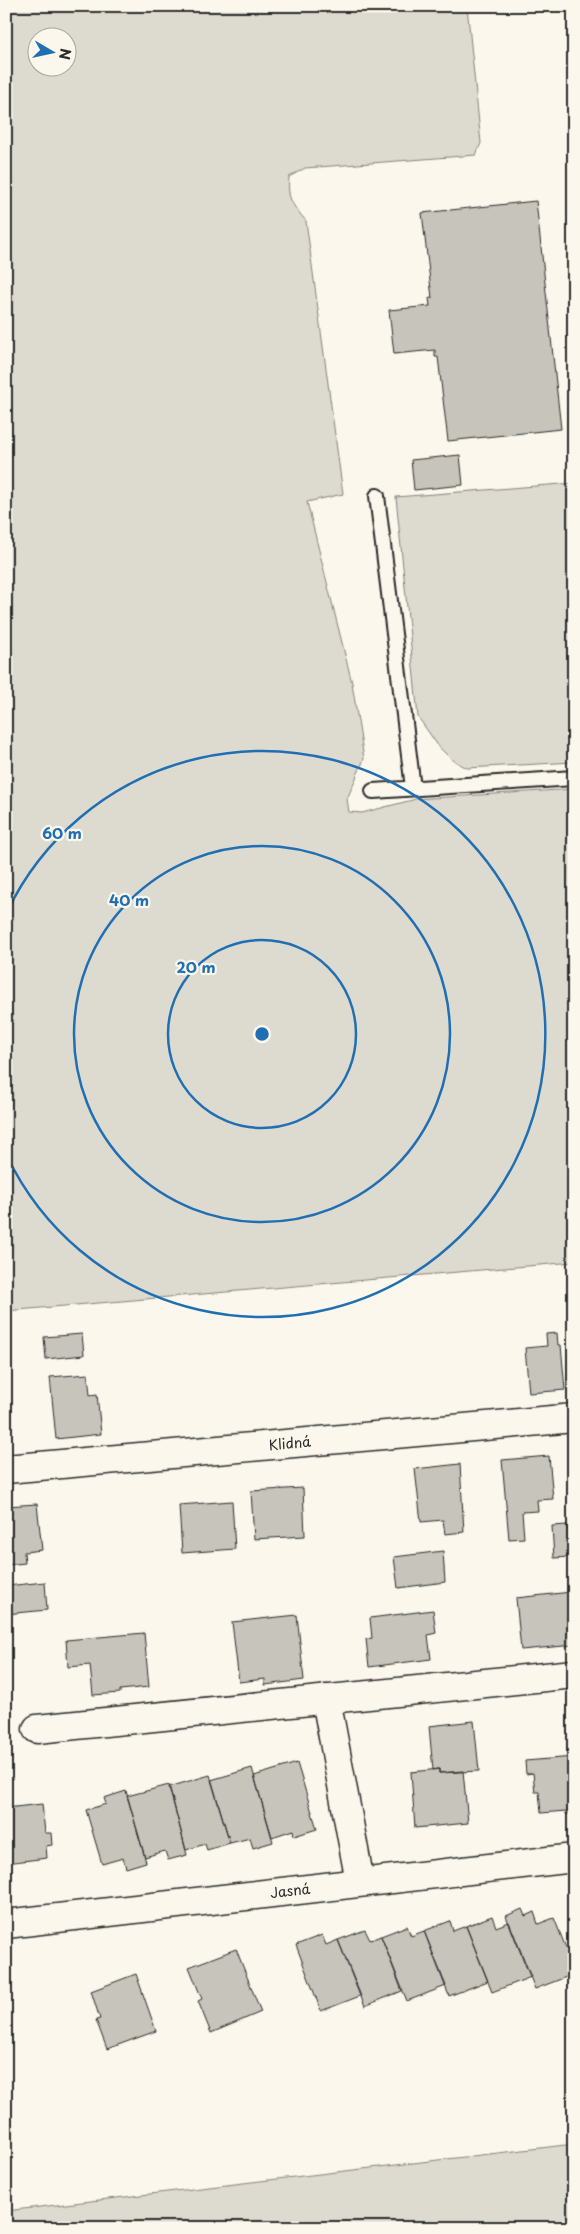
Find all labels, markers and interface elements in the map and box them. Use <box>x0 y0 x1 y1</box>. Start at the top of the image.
north arrow <box>28 28 78 78</box>
text: N <box>54 47 77 61</box>
text: 60 m <box>42 821 82 844</box>
text: 40 m <box>109 888 149 911</box>
text: 20 m <box>177 955 215 978</box>
centre of rings <box>253 1025 271 1043</box>
street label: Klidná <box>268 1431 312 1455</box>
street label: Jasná <box>269 1878 312 1903</box>

